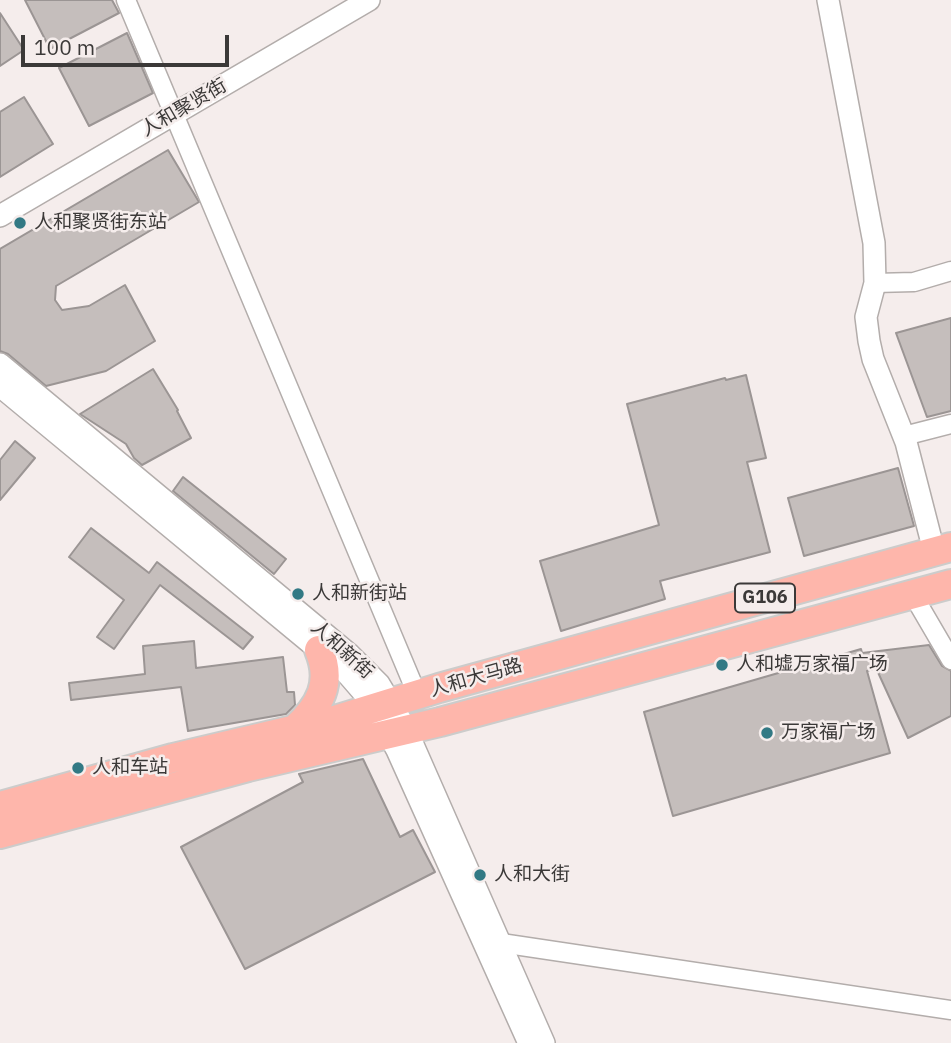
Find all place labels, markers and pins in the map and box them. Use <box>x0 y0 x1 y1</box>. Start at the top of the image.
place label: 人和聚贤街东站 <box>34 212 167 234</box>
marker: 人和聚贤街东站 <box>12 215 28 231</box>
place label: 人和新街站 <box>312 583 407 605</box>
marker: 人和新街站 <box>290 586 306 602</box>
place label: 人和墟万家福广场 <box>736 654 888 676</box>
marker: 人和墟万家福广场 <box>714 657 730 673</box>
place label: 万家福广场 <box>781 722 876 744</box>
marker: 万家福广场 <box>759 725 775 741</box>
place label: 人和车站 <box>92 757 168 779</box>
marker: 人和车站 <box>70 760 86 776</box>
place label: 人和大街 <box>494 864 570 886</box>
marker: 人和大街 <box>472 867 488 883</box>

